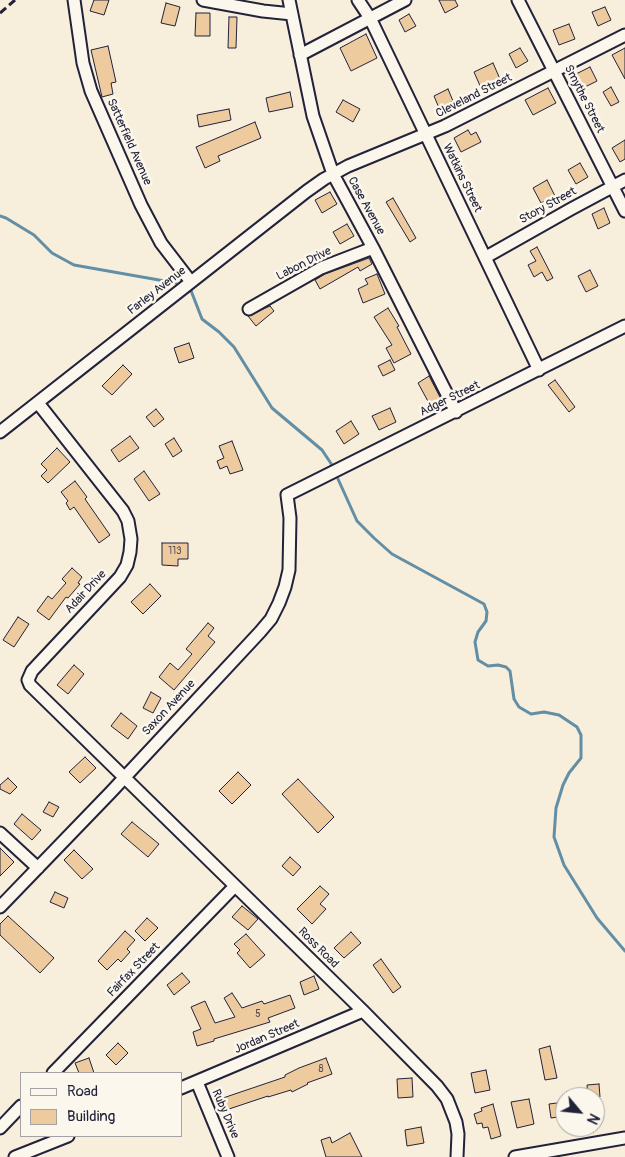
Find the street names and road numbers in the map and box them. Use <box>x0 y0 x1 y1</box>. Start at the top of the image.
street label: Smythe Street <box>561 63 607 135</box>
street label: Cleveland Street <box>434 71 514 121</box>
street label: Satterfield Avenue <box>103 96 155 188</box>
street label: Watkins Street <box>439 141 485 215</box>
street label: Case Avenue <box>344 175 388 237</box>
street label: Story Street <box>517 184 579 228</box>
street label: Labon Drive <box>274 244 334 284</box>
street label: Farley Avenue <box>125 264 189 318</box>
street label: Adger Street <box>418 378 482 420</box>
street label: Adair Drive <box>62 567 110 617</box>
street label: Saxon Avenue <box>139 677 199 739</box>
street label: Ross Road <box>295 925 341 971</box>
street label: Fairfax Street <box>105 940 163 1000</box>
street label: Jordan Street <box>232 1017 302 1057</box>
street label: Ruby Drive <box>208 1087 242 1141</box>

